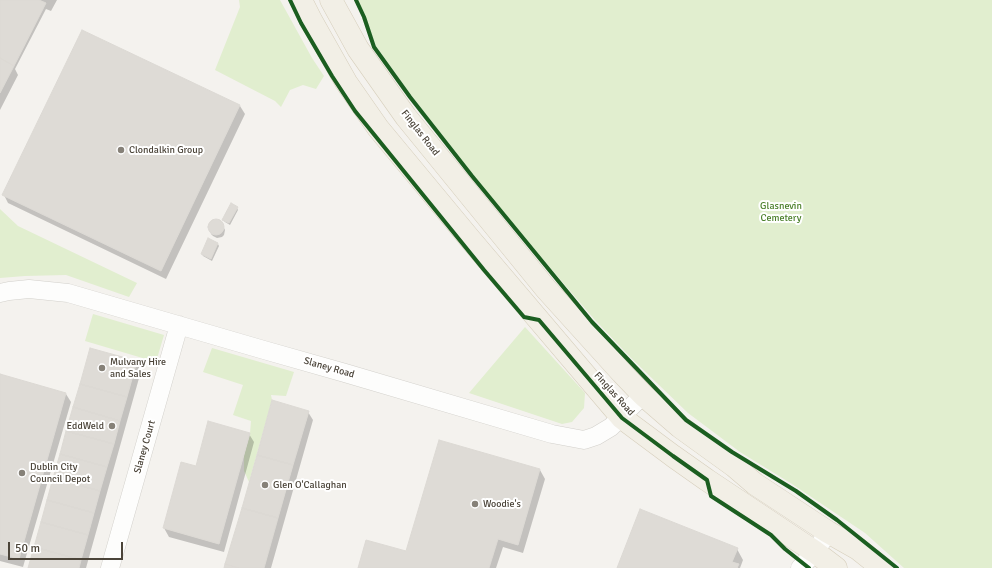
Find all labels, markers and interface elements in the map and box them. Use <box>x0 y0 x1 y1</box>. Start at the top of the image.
street label: Finglas Road <box>398 108 442 158</box>
place label: Clondalkin Group <box>129 144 203 156</box>
marker: Clondalkin Group <box>116 145 126 155</box>
park label: Glasnevin Cemetery <box>760 200 802 224</box>
street label: Slaney Road <box>302 355 356 381</box>
place label: Mulvany Hire and Sales <box>110 356 166 380</box>
marker: Mulvany Hire and Sales <box>97 363 107 373</box>
street label: Finglas Road <box>591 370 637 418</box>
street label: Slaney Court <box>132 419 158 475</box>
place label: EddWeld <box>67 420 104 432</box>
marker: EddWeld <box>107 421 117 431</box>
place label: Dublin City Council Depot <box>30 461 90 484</box>
marker: Dublin City Council Depot <box>17 468 27 478</box>
place label: Glen O'Callaghan <box>273 479 347 491</box>
marker: Glen O'Callaghan <box>260 480 270 490</box>
place label: Woodie's <box>483 498 521 510</box>
marker: Woodie's <box>470 499 480 509</box>
scale bar <box>10 534 125 560</box>
text: 50 m <box>15 541 40 556</box>

